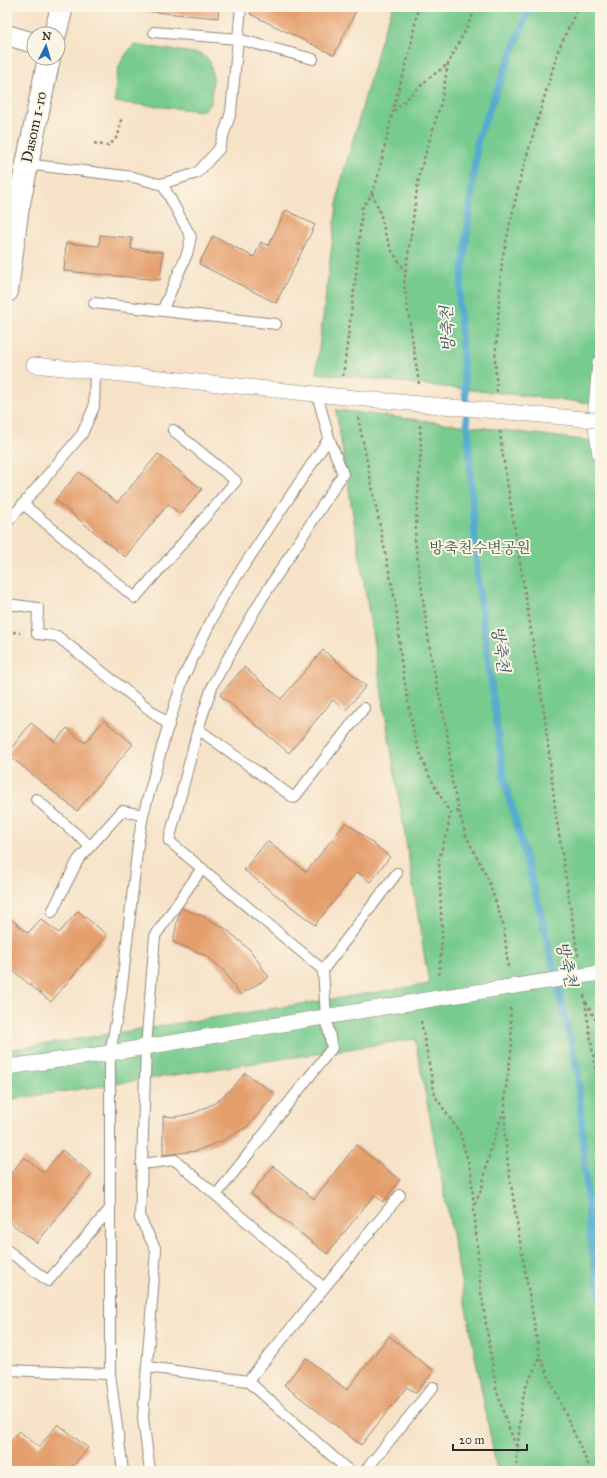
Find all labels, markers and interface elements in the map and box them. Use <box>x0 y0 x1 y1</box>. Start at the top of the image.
north arrow <box>26 26 66 66</box>
text: N <box>42 30 53 43</box>
street label: Dasom 1-ro <box>18 89 50 164</box>
water label: 방축천 <box>437 304 458 353</box>
park label: 방축천수변공원 <box>429 539 531 557</box>
water label: 방축천 <box>488 625 513 675</box>
water label: 방축천 <box>552 939 581 990</box>
scale bar <box>453 1426 527 1452</box>
text: 20 m <box>459 1433 485 1447</box>

